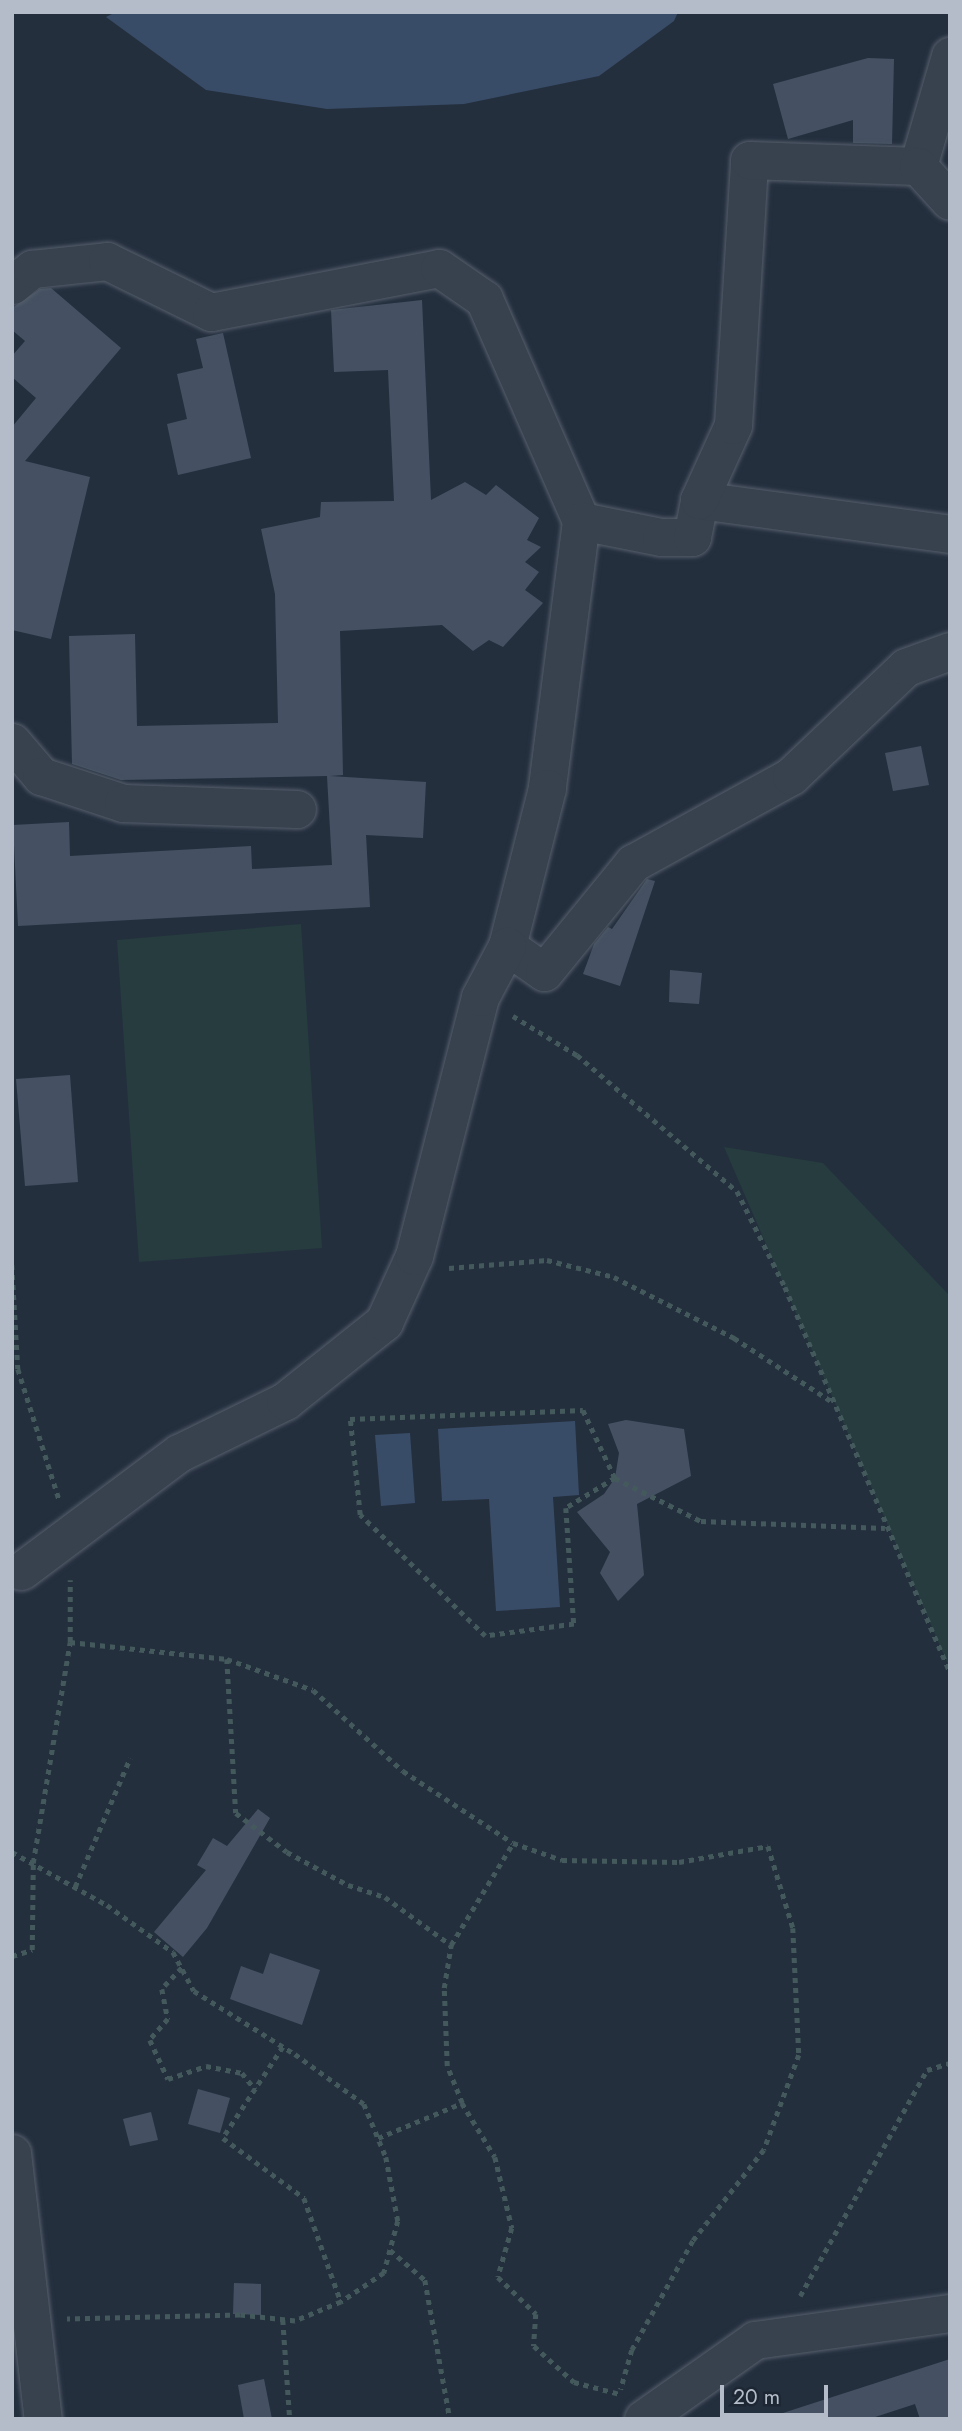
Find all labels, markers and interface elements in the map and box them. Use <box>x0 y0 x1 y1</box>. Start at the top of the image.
scale bar <box>724 2372 832 2416</box>
text: 20 m <box>733 2382 780 2412</box>

